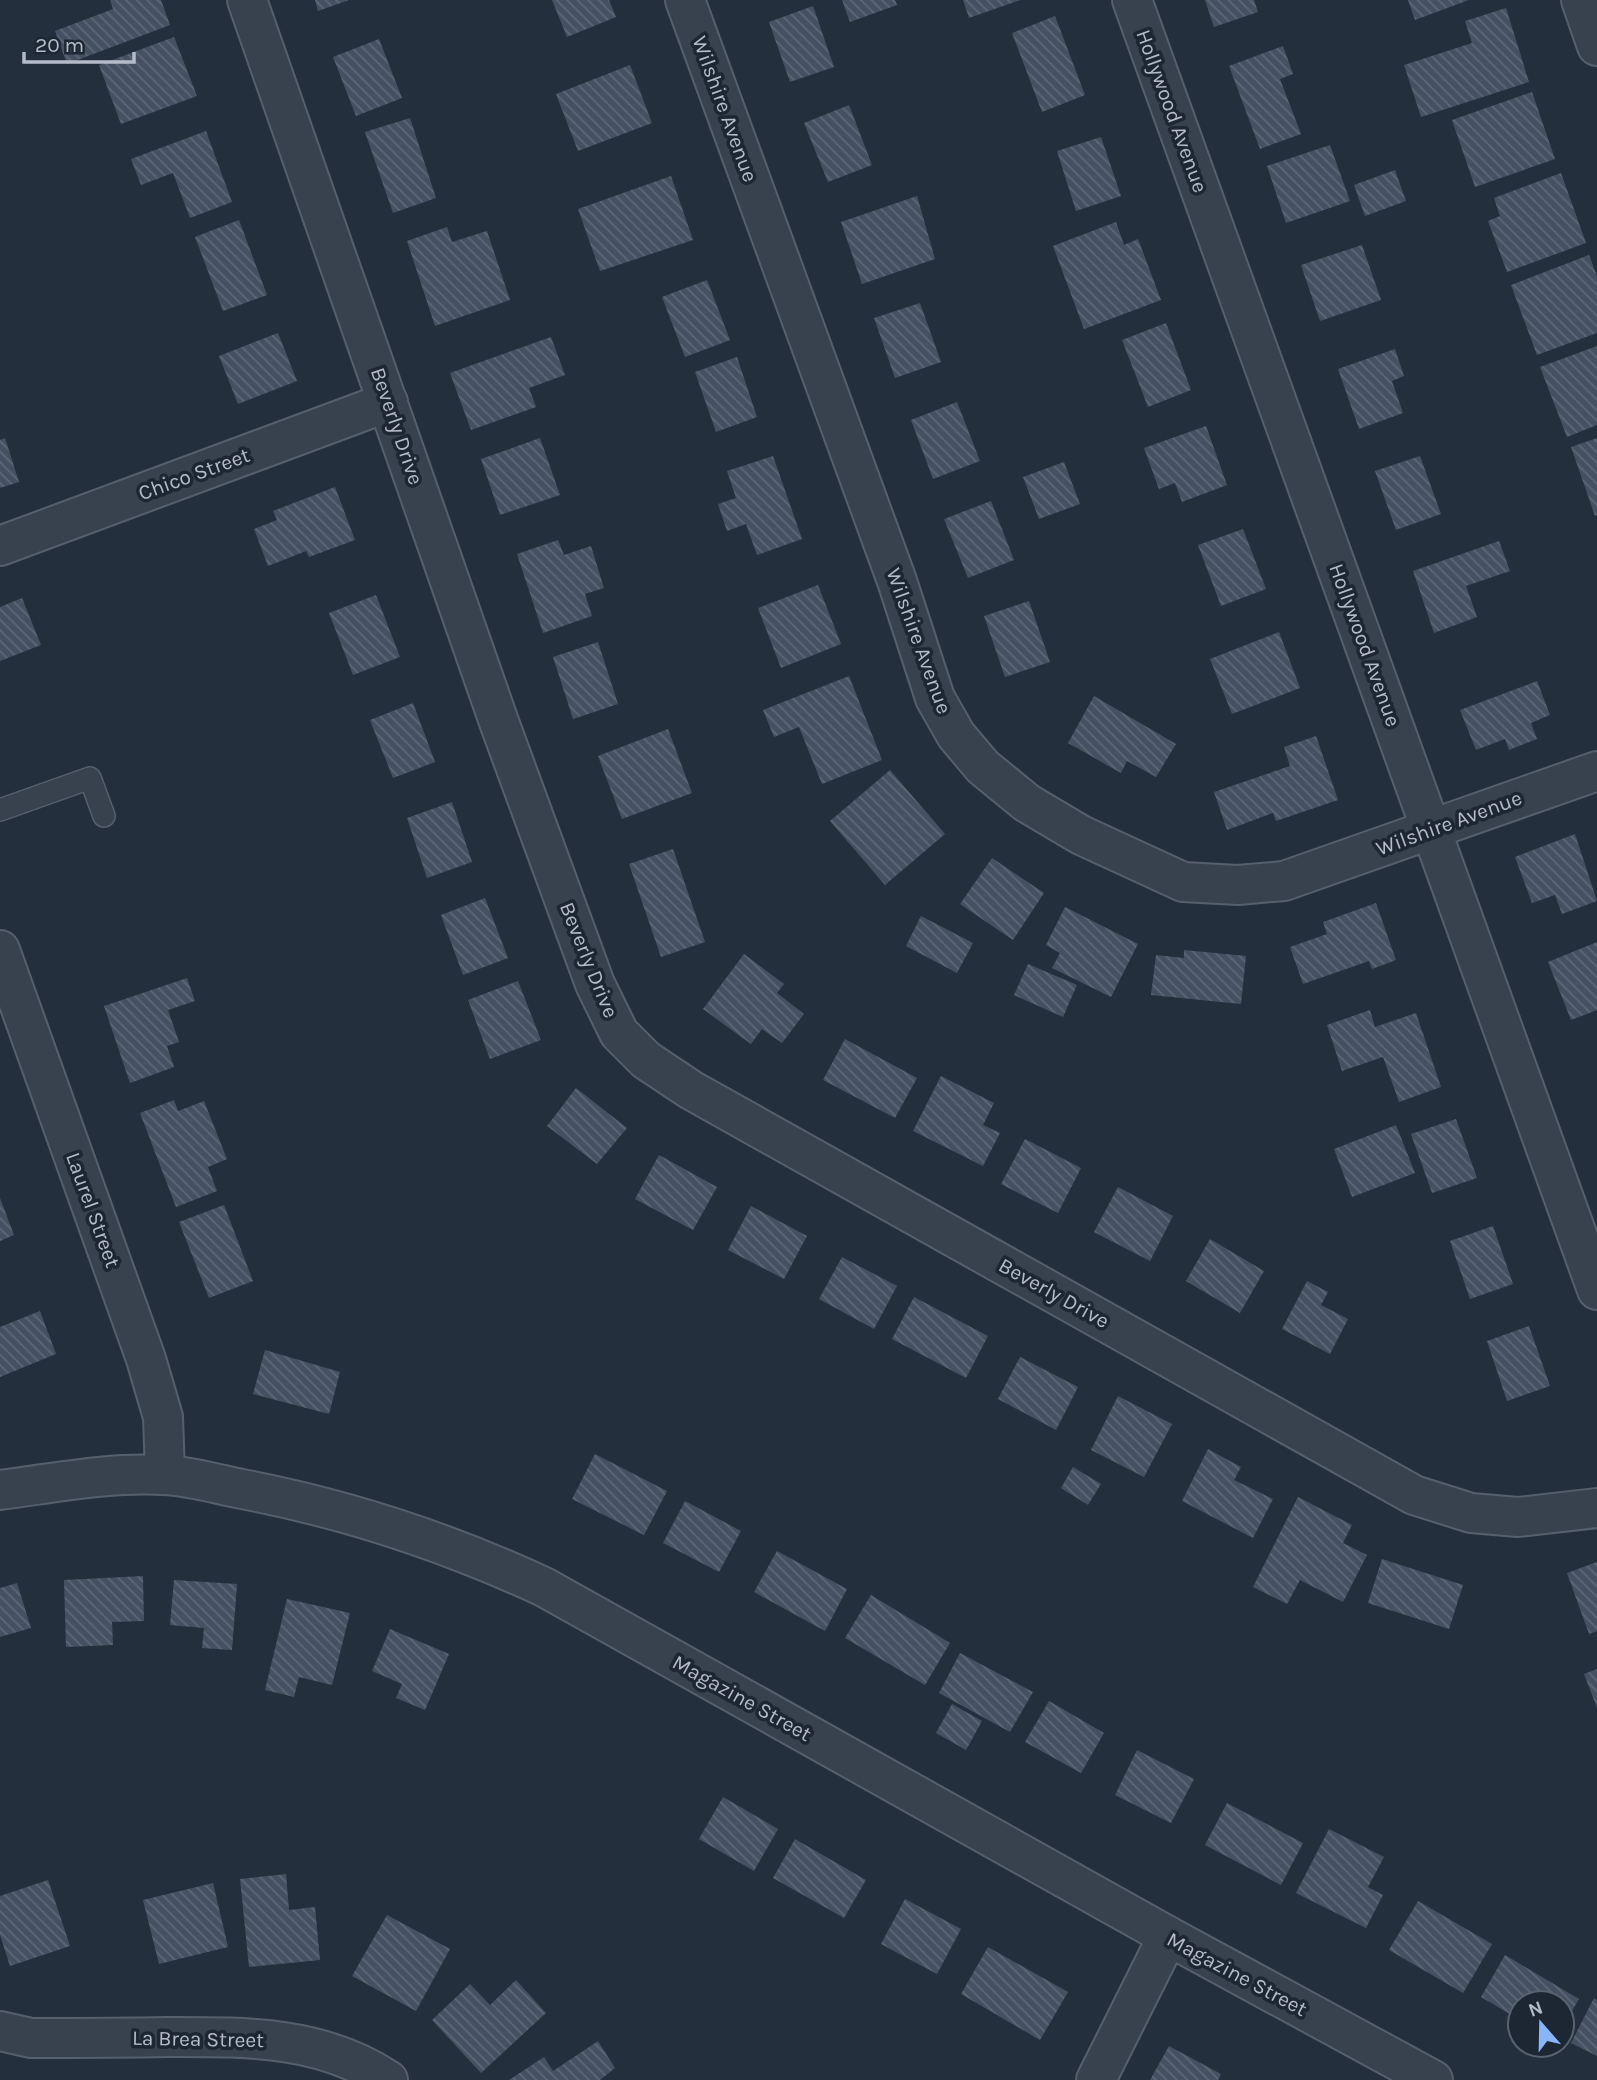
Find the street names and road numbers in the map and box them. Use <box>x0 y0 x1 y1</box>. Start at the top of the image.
street label: Hollywood Avenue <box>1131 26 1213 196</box>
street label: Wilshire Avenue <box>687 33 763 185</box>
street label: Beverly Drive <box>366 364 428 488</box>
street label: Chico Street <box>135 443 253 505</box>
street label: Hollywood Avenue <box>1324 560 1406 730</box>
street label: Wilshire Avenue <box>881 565 957 717</box>
street label: Wilshire Avenue <box>1373 785 1525 861</box>
street label: Beverly Drive <box>555 899 623 1021</box>
street label: Laurel Street <box>61 1149 125 1271</box>
street label: Beverly Drive <box>995 1253 1113 1333</box>
street label: Magazine Street <box>668 1650 816 1746</box>
street label: Magazine Street <box>1163 1927 1311 2021</box>
street label: La Brea Street <box>132 2026 264 2052</box>

